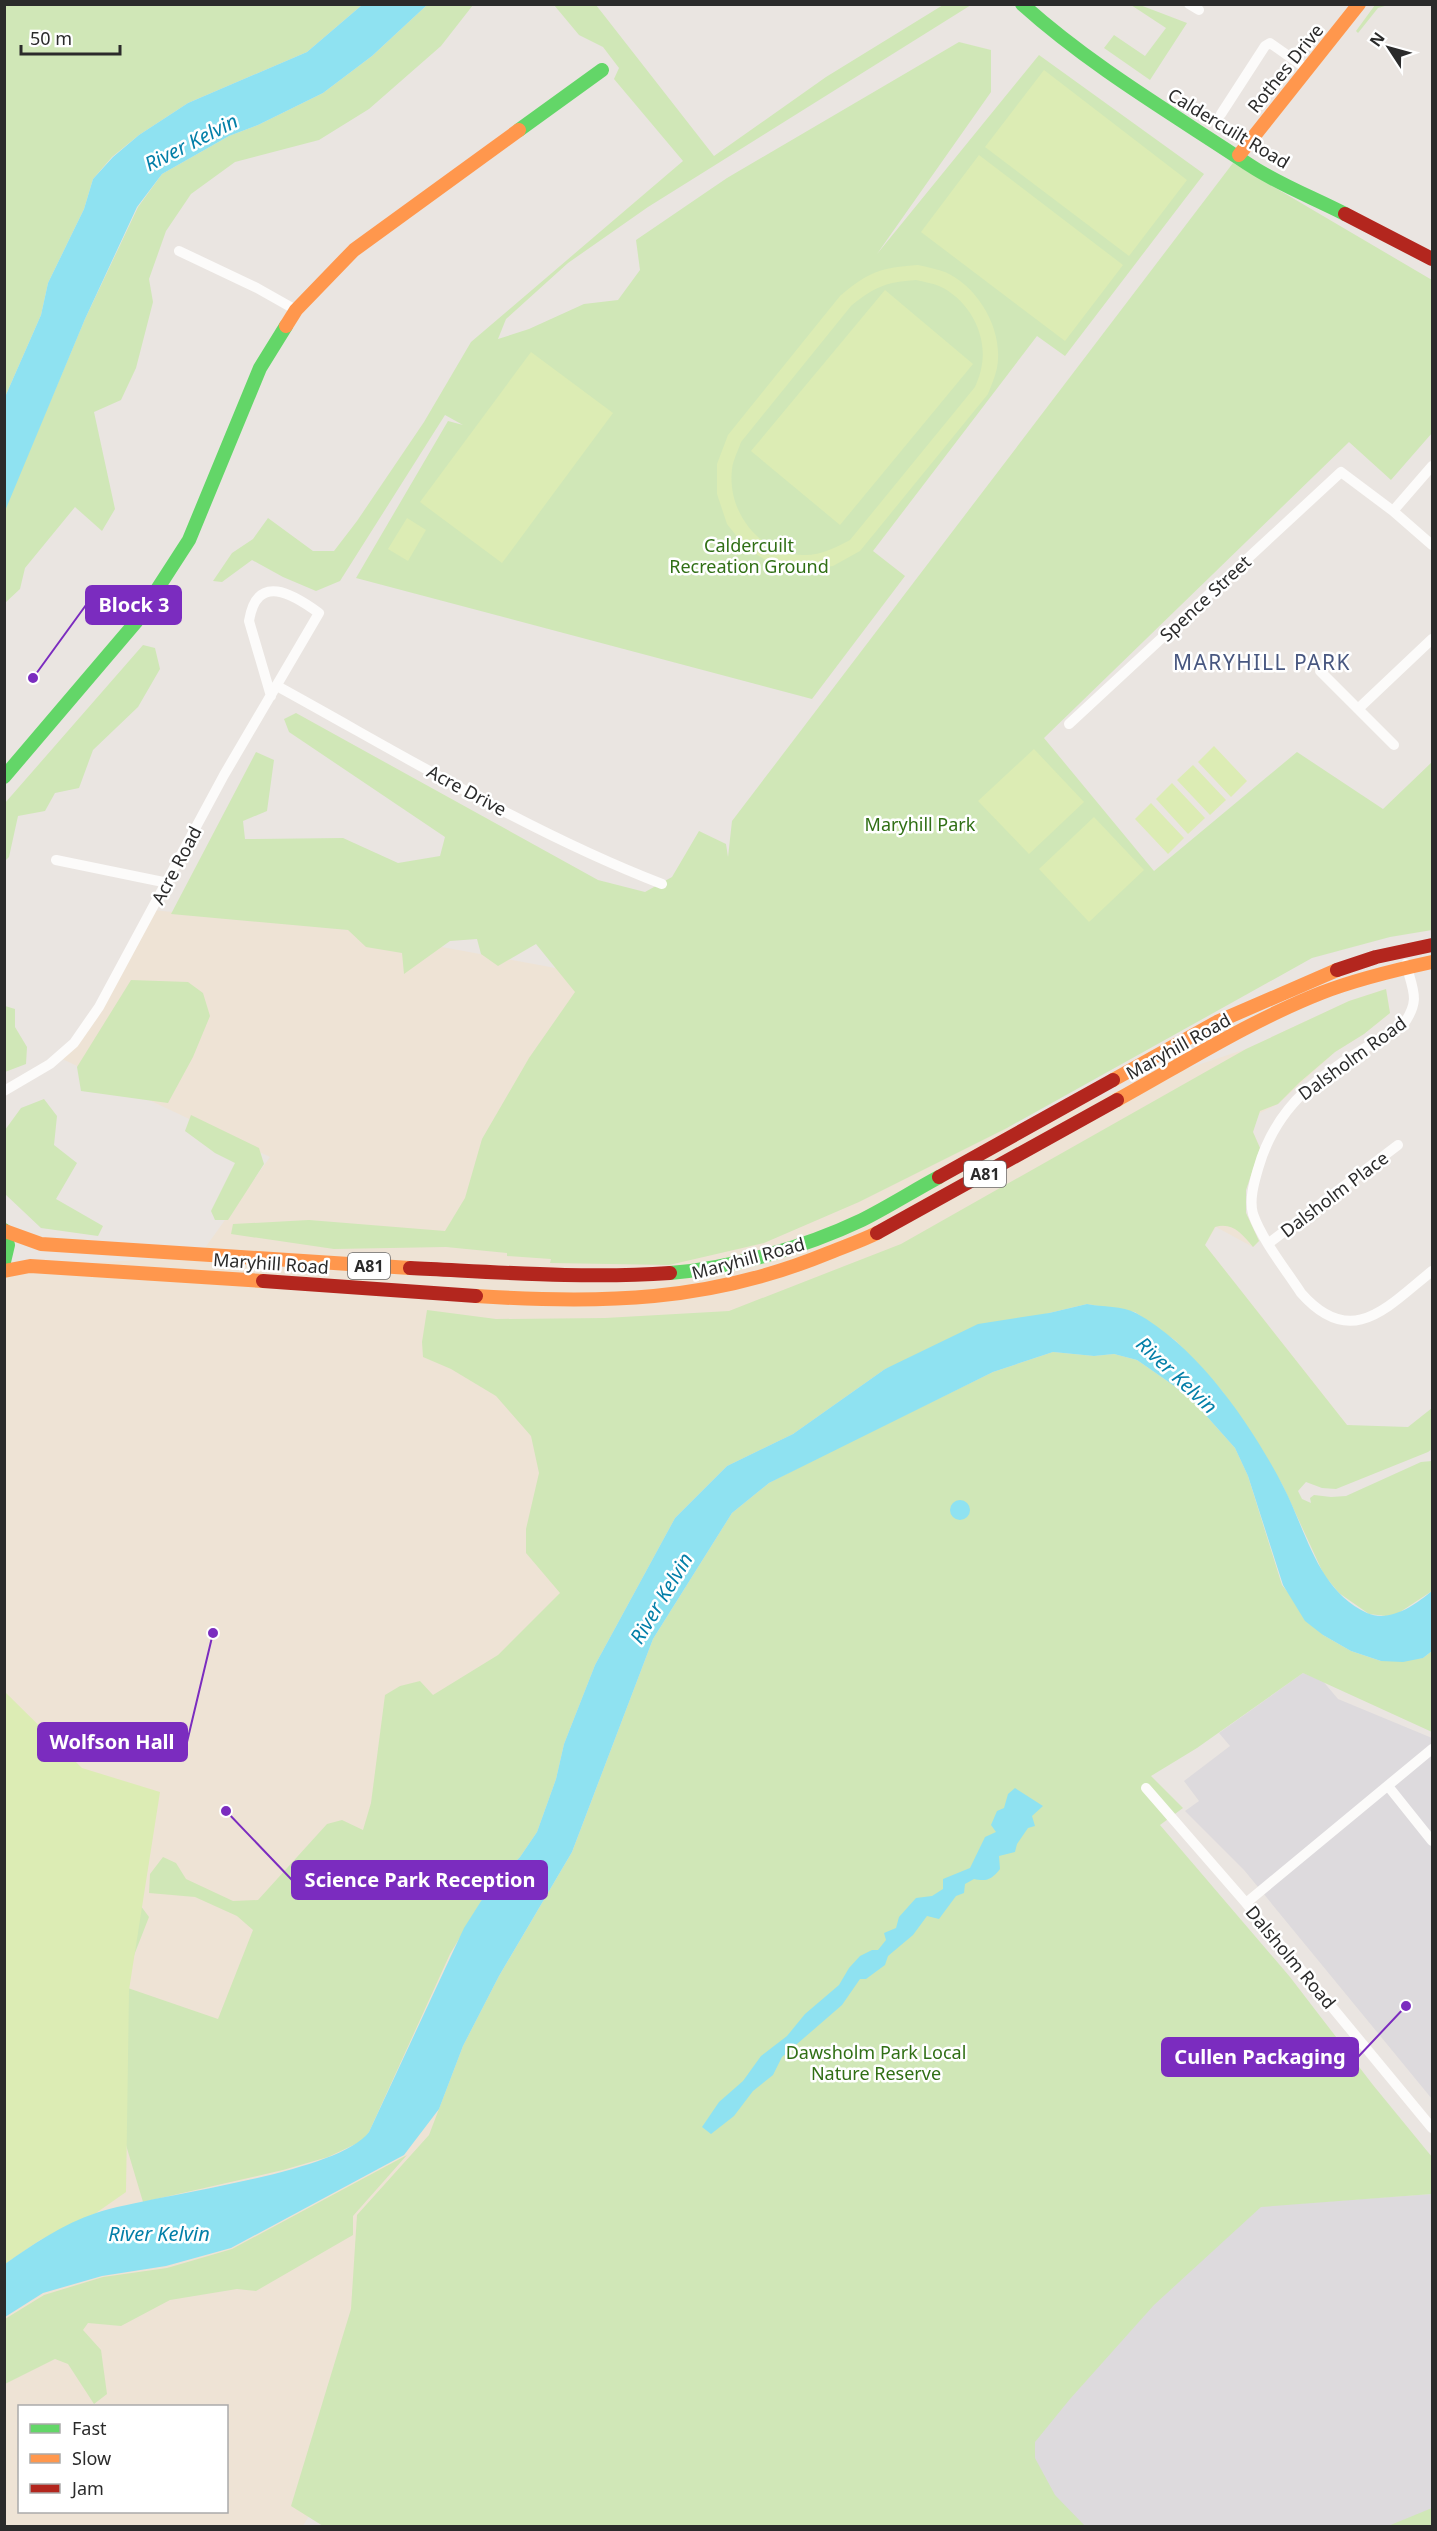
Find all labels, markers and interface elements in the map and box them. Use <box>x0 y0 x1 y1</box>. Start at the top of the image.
scale bar <box>21 18 120 56</box>
north arrow <box>1359 18 1419 78</box>
street label: Rothes Drive <box>1242 19 1328 117</box>
text: 50 m <box>30 26 72 50</box>
text: N <box>1364 27 1390 51</box>
street label: Caldercuilt Road <box>1164 82 1294 174</box>
water label: River Kelvin <box>140 107 242 177</box>
park label: Caldercuilt Recreation Ground <box>669 533 829 578</box>
street label: Spence Street <box>1154 549 1256 646</box>
callout: Block 3 <box>86 586 181 624</box>
text: Block 3 <box>98 591 170 618</box>
district label: MARYHILL PARK <box>1173 648 1351 676</box>
street label: Acre Drive <box>423 759 511 821</box>
park label: Maryhill Park <box>865 812 976 836</box>
street label: Acre Road <box>145 822 207 908</box>
street label: Maryhill Road <box>1121 1007 1235 1085</box>
street label: Dalsholm Road <box>1293 1011 1411 1105</box>
street label: Dalsholm Place <box>1275 1146 1393 1242</box>
road number: A81 <box>964 1161 1006 1187</box>
street label: Maryhill Road <box>689 1231 807 1285</box>
street label: Maryhill Road <box>212 1247 330 1279</box>
road number: A81 <box>348 1253 390 1279</box>
water label: River Kelvin <box>1131 1330 1223 1420</box>
water label: River Kelvin <box>623 1548 699 1648</box>
callout: Wolfson Hall <box>38 1723 187 1761</box>
text: Wolfson Hall <box>49 1728 175 1755</box>
callout: Science Park Reception <box>292 1861 547 1899</box>
text: Science Park Reception <box>305 1866 535 1893</box>
street label: Dalsholm Road <box>1241 1900 1341 2014</box>
callout: Cullen Packaging <box>1162 2038 1358 2076</box>
park label: Dawsholm Park Local Nature Reserve <box>786 2040 966 2085</box>
text: Cullen Packaging <box>1174 2043 1346 2070</box>
water label: River Kelvin <box>108 2220 210 2247</box>
legend <box>18 2405 228 2513</box>
text: Fast <box>72 2416 107 2440</box>
text: Slow <box>72 2446 111 2470</box>
text: Jam <box>70 2476 104 2500</box>

